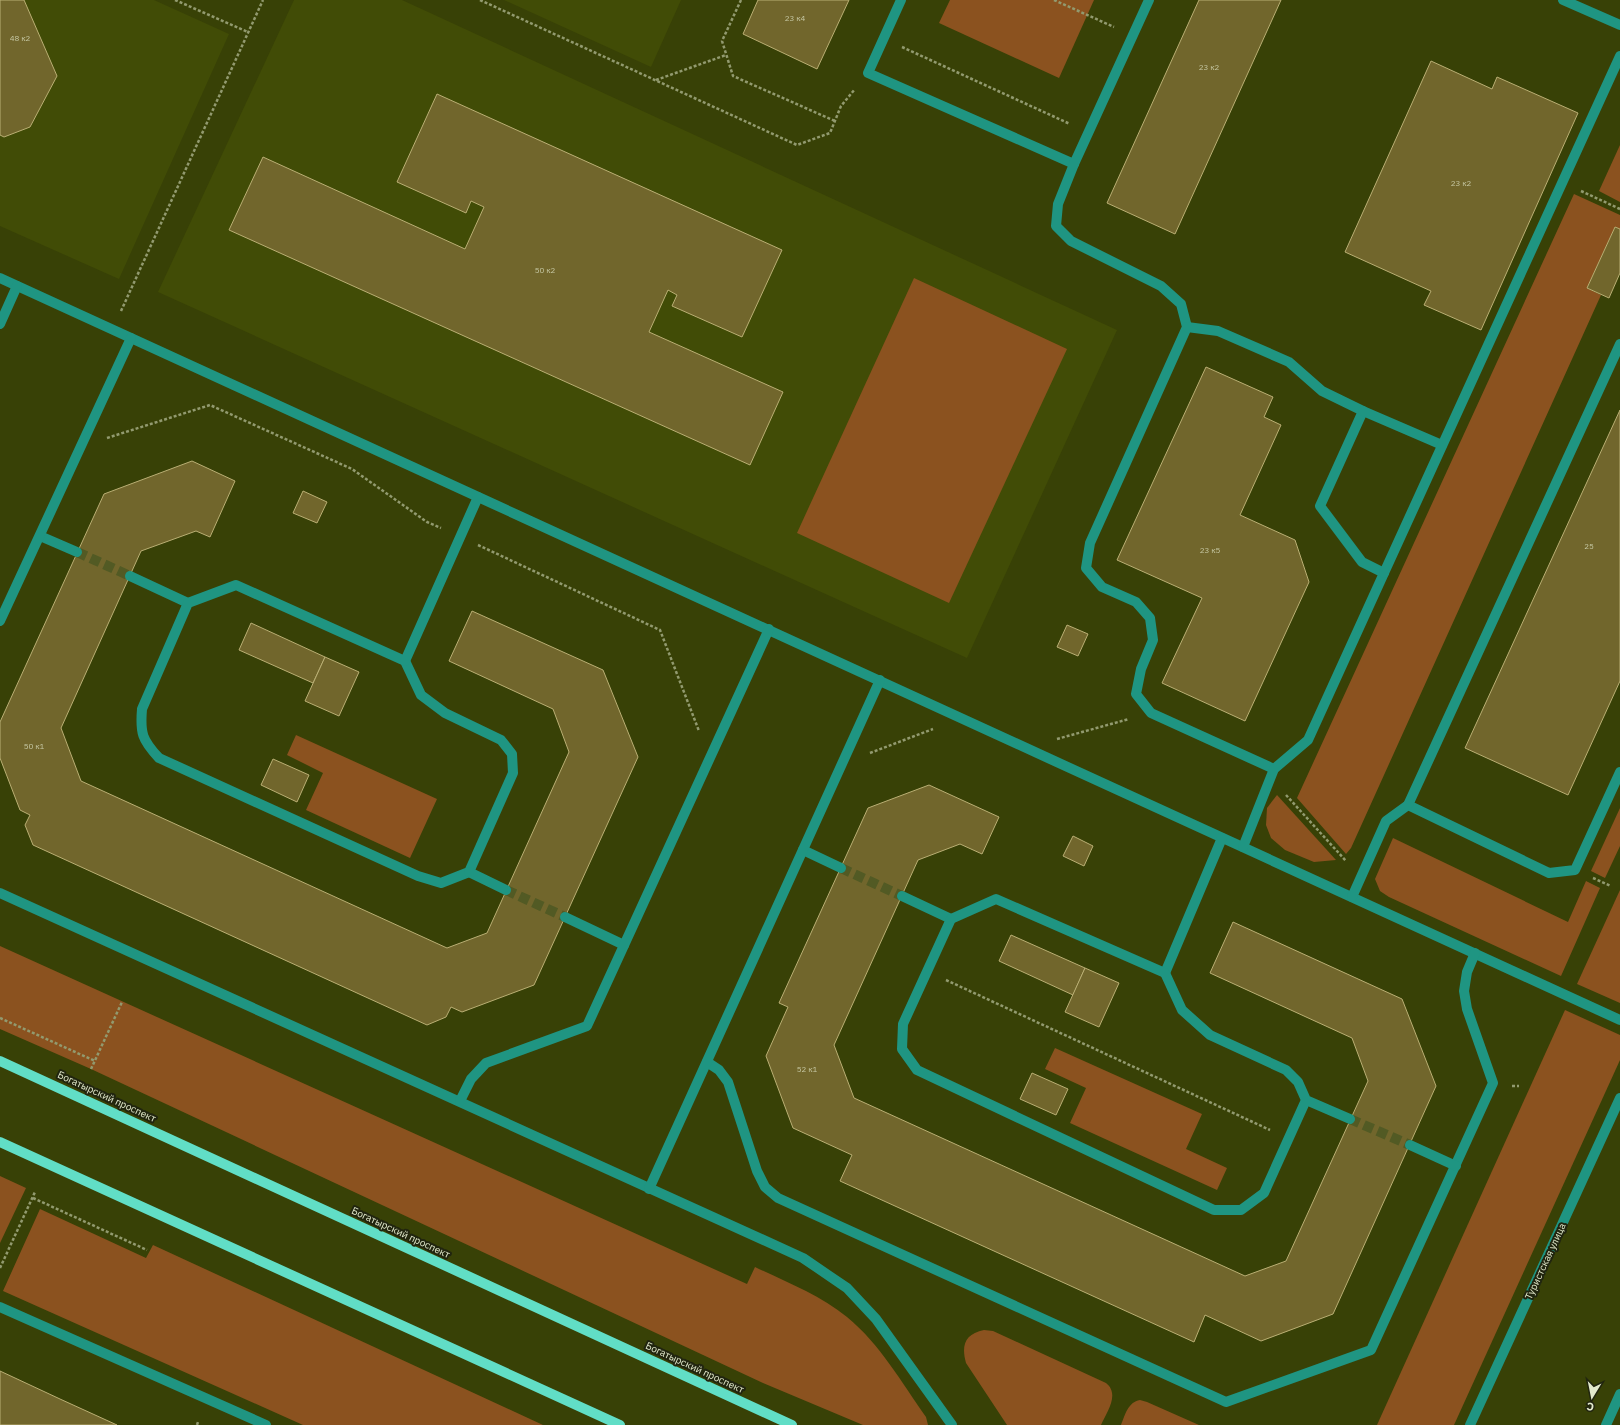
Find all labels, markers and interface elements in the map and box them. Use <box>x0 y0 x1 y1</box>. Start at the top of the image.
house number: 23 к4 <box>785 13 806 23</box>
house number: 48 к2 <box>10 33 31 43</box>
house number: 23 к2 <box>1199 62 1220 72</box>
house number: 23 к2 <box>1451 178 1472 188</box>
house number: 50 к2 <box>535 265 556 275</box>
house number: 25 <box>1584 541 1594 551</box>
house number: 23 к5 <box>1200 545 1221 555</box>
house number: 50 к1 <box>24 741 45 751</box>
house number: 52 к1 <box>797 1064 818 1074</box>
street label: Богатырский проспект <box>55 1068 158 1125</box>
street label: Богатырский проспект <box>349 1204 452 1261</box>
street label: Туристская улица <box>1522 1220 1569 1301</box>
street label: Богатырский проспект <box>643 1339 746 1396</box>
north arrow <box>1572 1377 1612 1417</box>
text: С <box>1586 1399 1595 1414</box>

